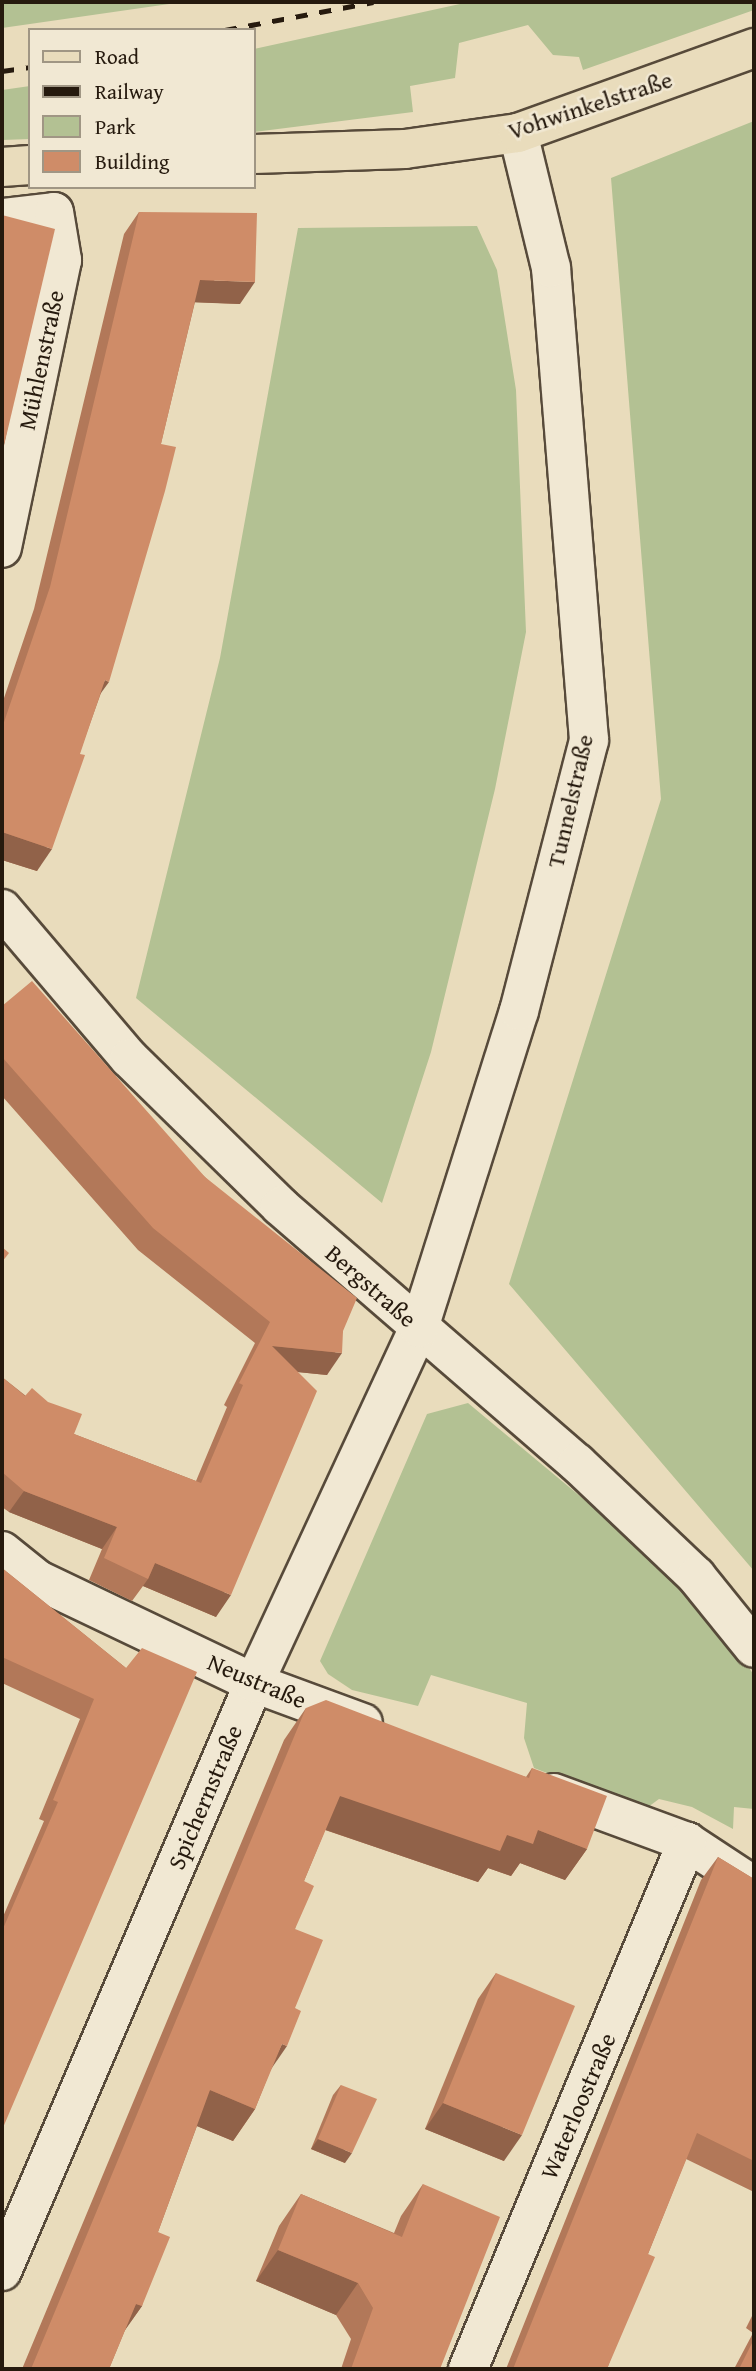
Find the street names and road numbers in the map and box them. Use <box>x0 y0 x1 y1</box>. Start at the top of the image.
street label: Vohwinkelstraße <box>504 65 676 145</box>
street label: Mühlenstraße <box>12 288 70 432</box>
street label: Tunnelstraße <box>541 732 599 870</box>
street label: Bergstraße <box>320 1239 422 1333</box>
street label: Neustraße <box>203 1647 311 1715</box>
street label: Spichernstraße <box>162 1720 248 1874</box>
street label: Waterloostraße <box>534 2029 622 2183</box>

